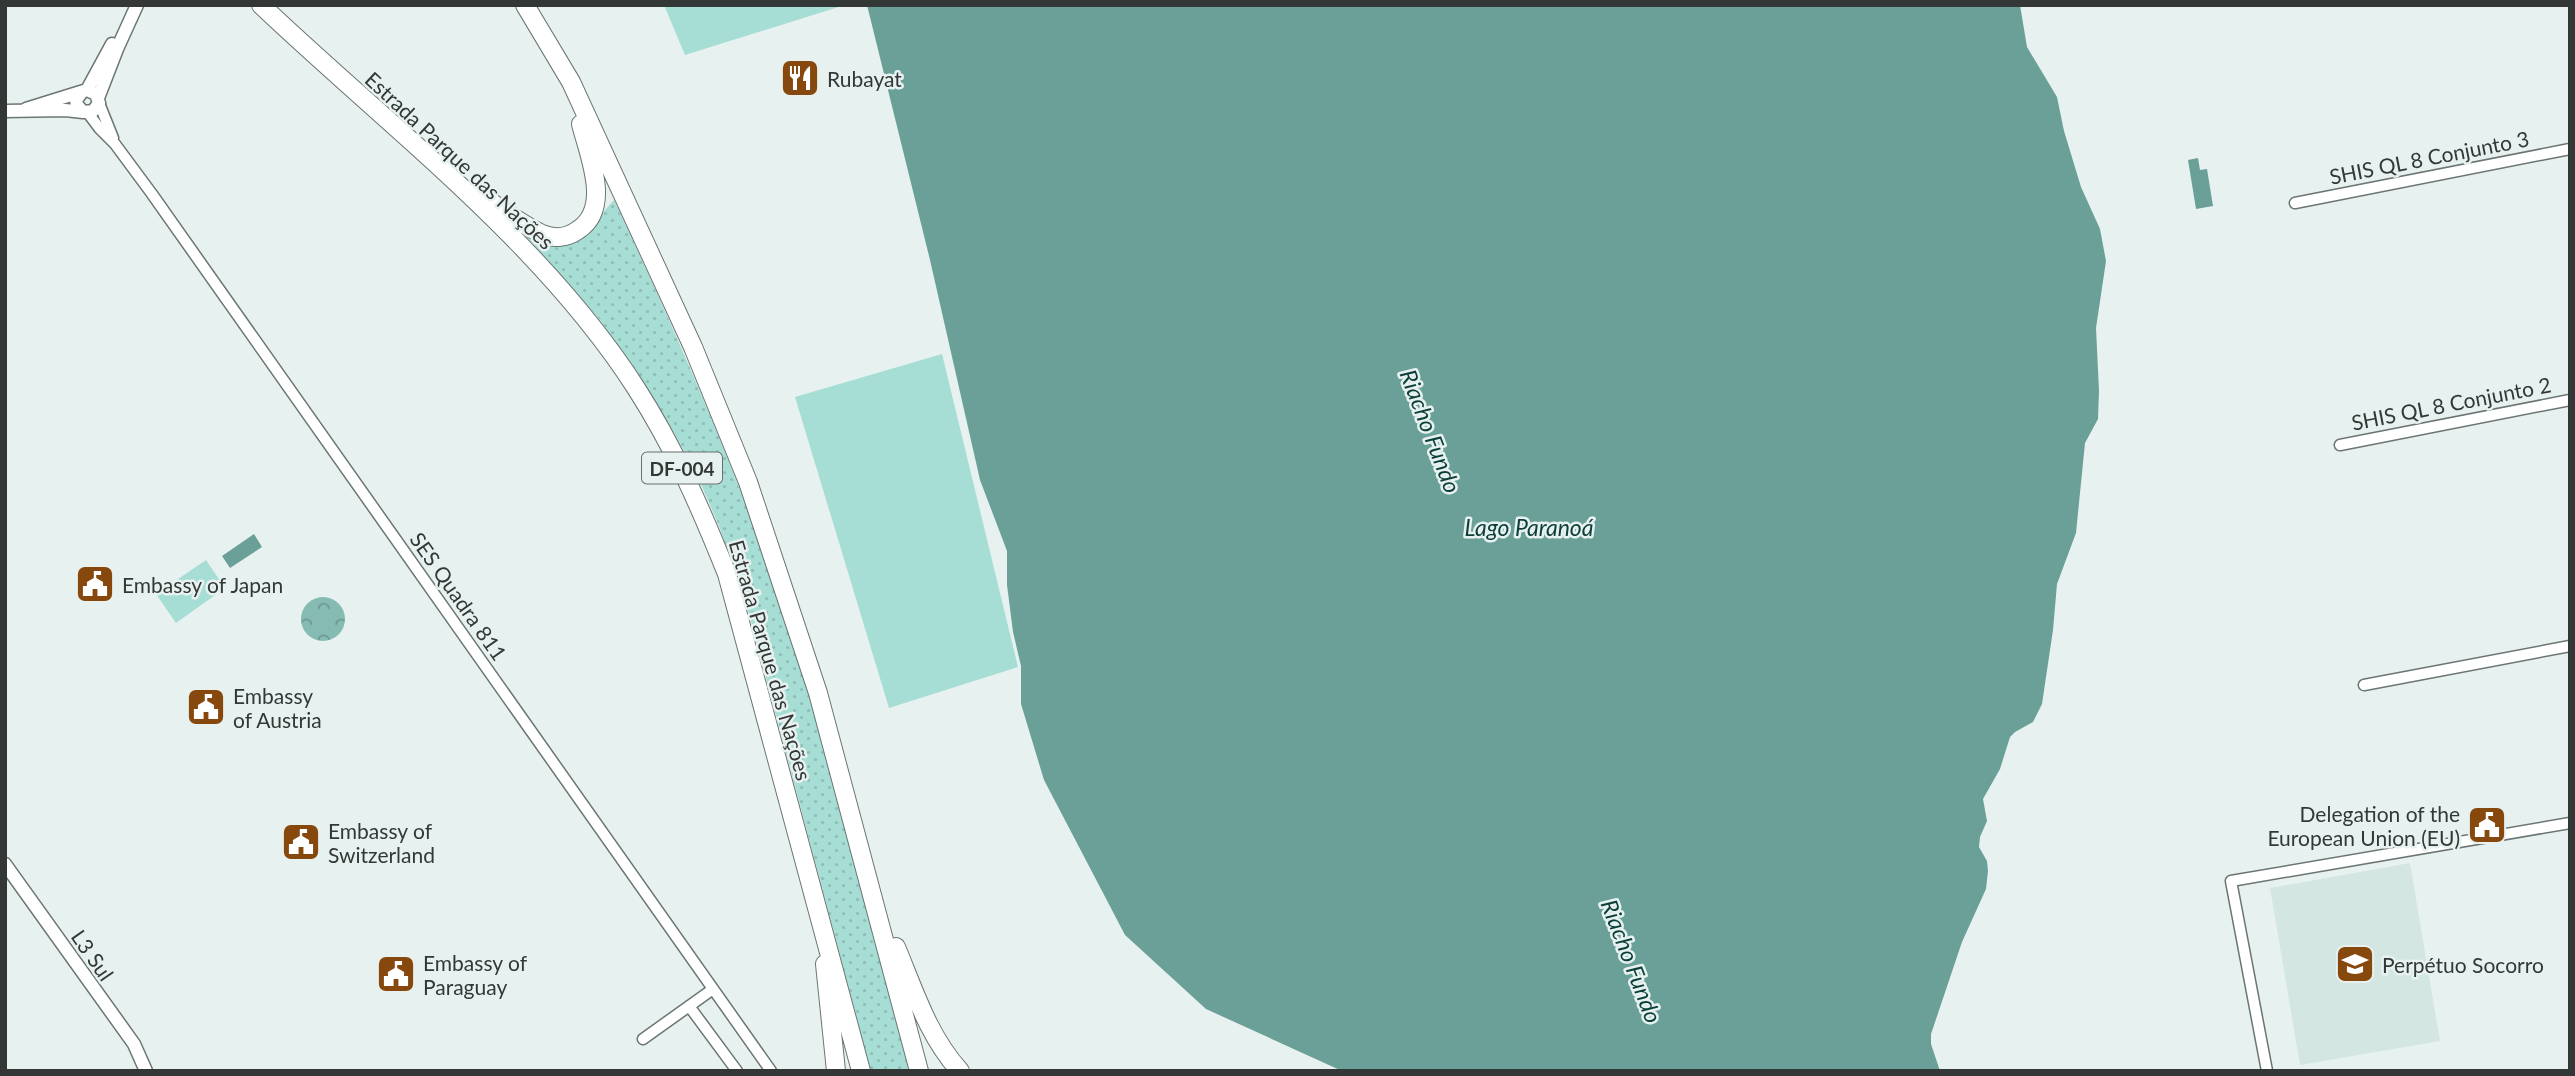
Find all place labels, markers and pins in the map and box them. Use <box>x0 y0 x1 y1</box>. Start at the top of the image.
restaurant icon: Rubayat <box>779 57 821 99</box>
place label: Rubayat <box>827 66 902 91</box>
public building icon: Embassy of Japan <box>74 563 116 605</box>
place label: Embassy of Japan <box>122 572 283 597</box>
place label: Embassy of Austria <box>233 683 322 732</box>
public building icon: Embassy of Austria <box>185 686 227 728</box>
place label: Delegation of the European Union (EU) <box>2267 801 2460 850</box>
public building icon: Delegation of the European Union (EU) <box>2466 804 2508 846</box>
place label: Embassy of Switzerland <box>328 818 435 867</box>
public building icon: Embassy of Switzerland <box>280 821 322 863</box>
school or university icon: Perpétuo Socorro <box>2334 943 2376 985</box>
place label: Embassy of Paraguay <box>423 950 528 999</box>
place label: Perpétuo Socorro <box>2382 952 2544 977</box>
public building icon: Embassy of Paraguay <box>375 953 417 995</box>

